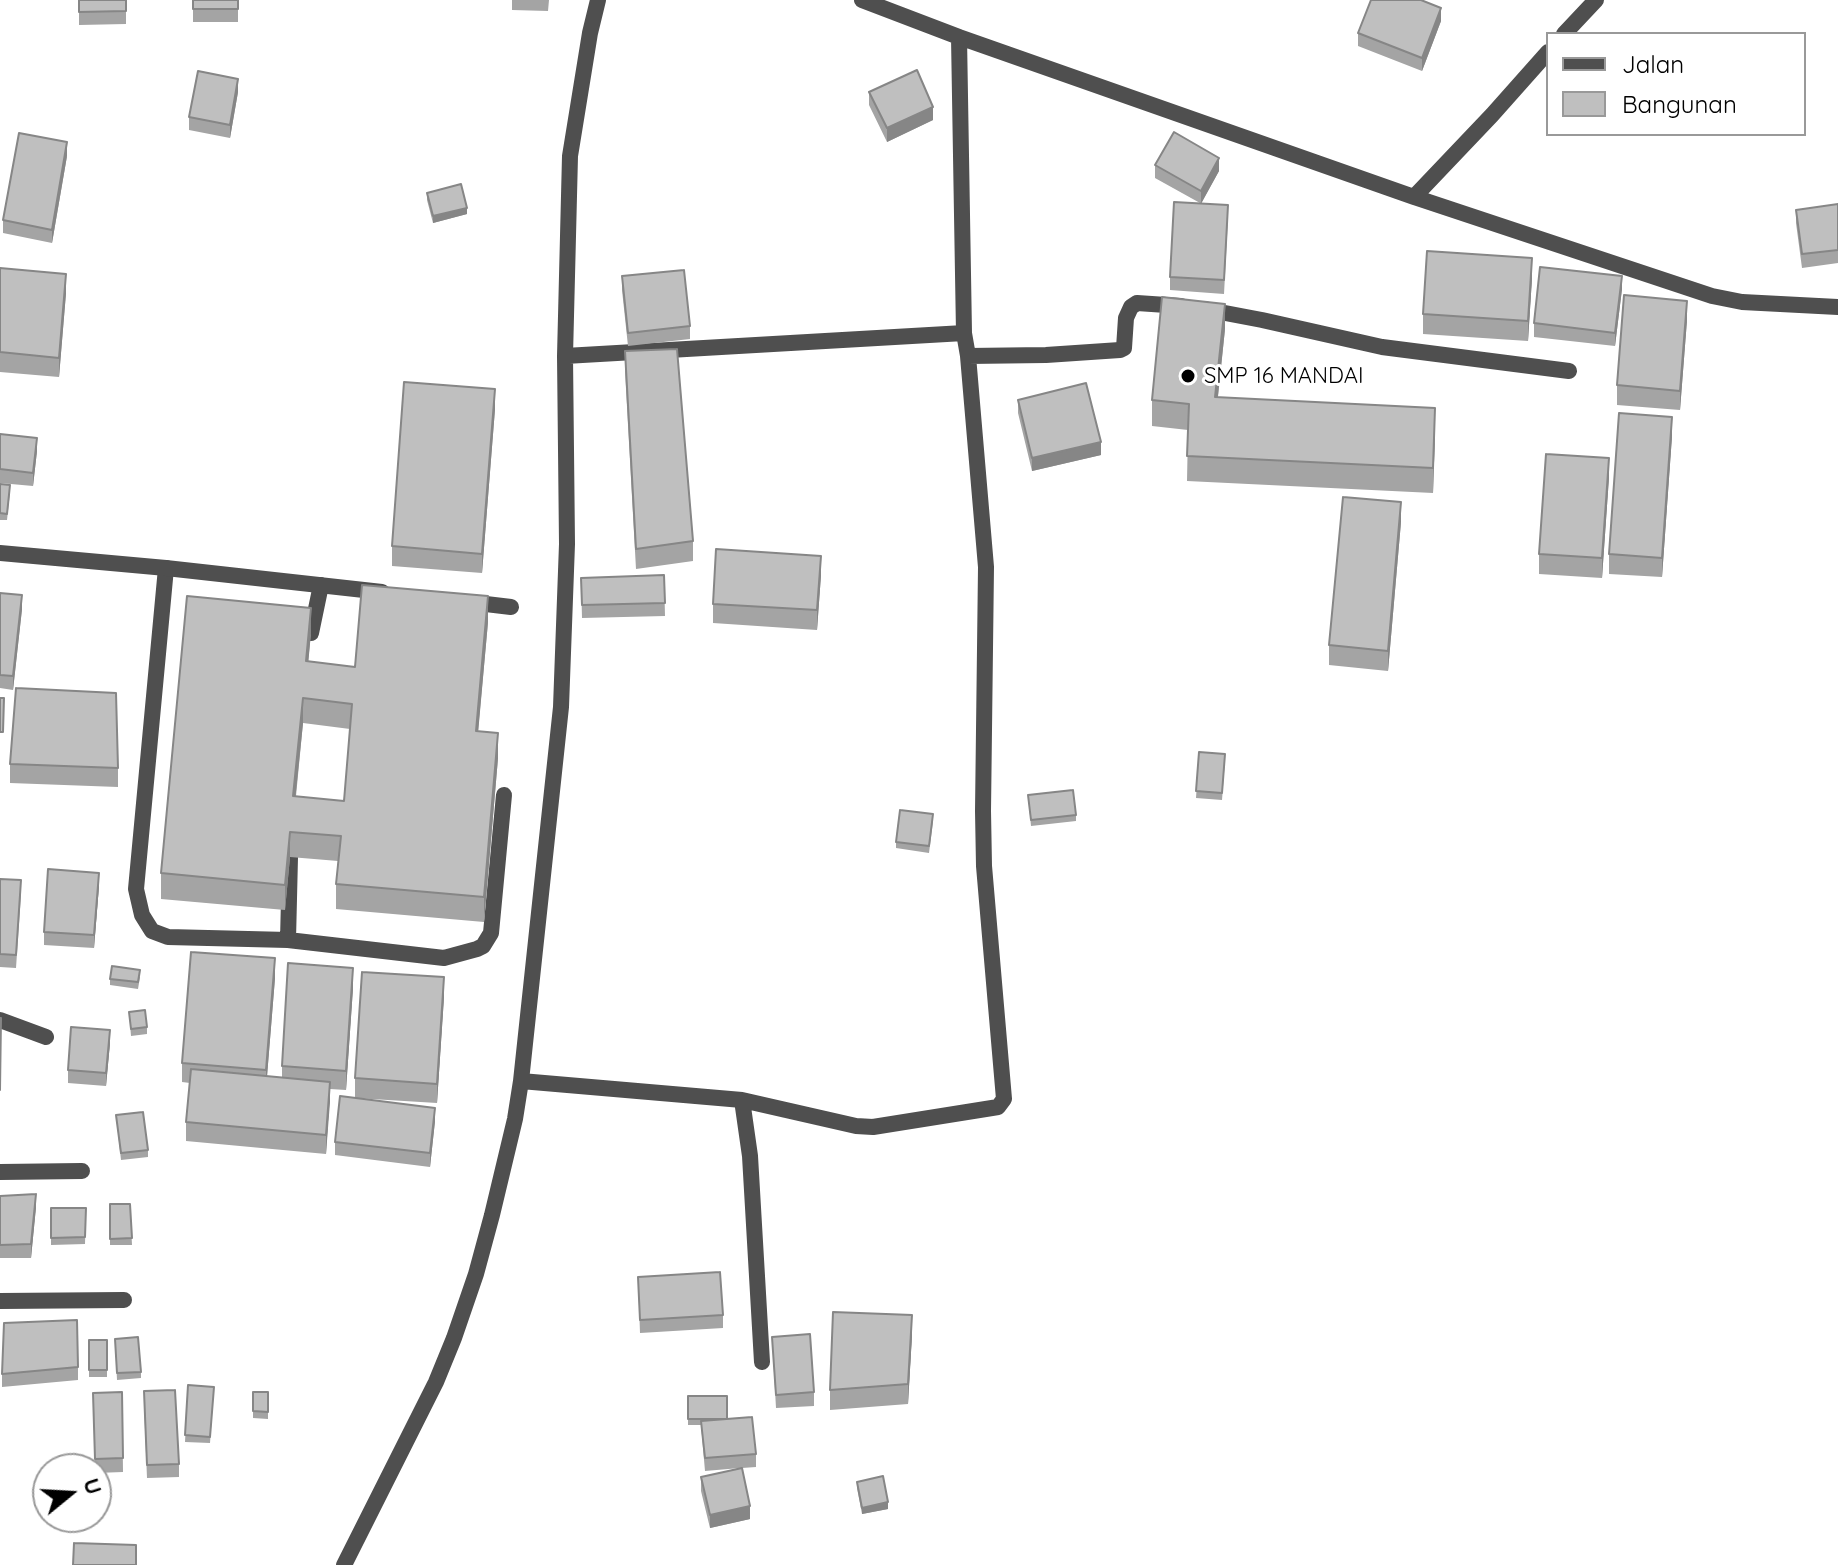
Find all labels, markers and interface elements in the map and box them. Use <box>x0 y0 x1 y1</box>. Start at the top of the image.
legend <box>1546 32 1806 136</box>
text: Jalan <box>1622 49 1684 79</box>
text: Bangunan <box>1622 89 1737 119</box>
place label: SMP 16 MANDAI <box>1204 363 1364 389</box>
marker: SMP 16 MANDAI <box>1179 367 1197 385</box>
north arrow <box>32 1453 112 1533</box>
text: U <box>77 1474 109 1498</box>

